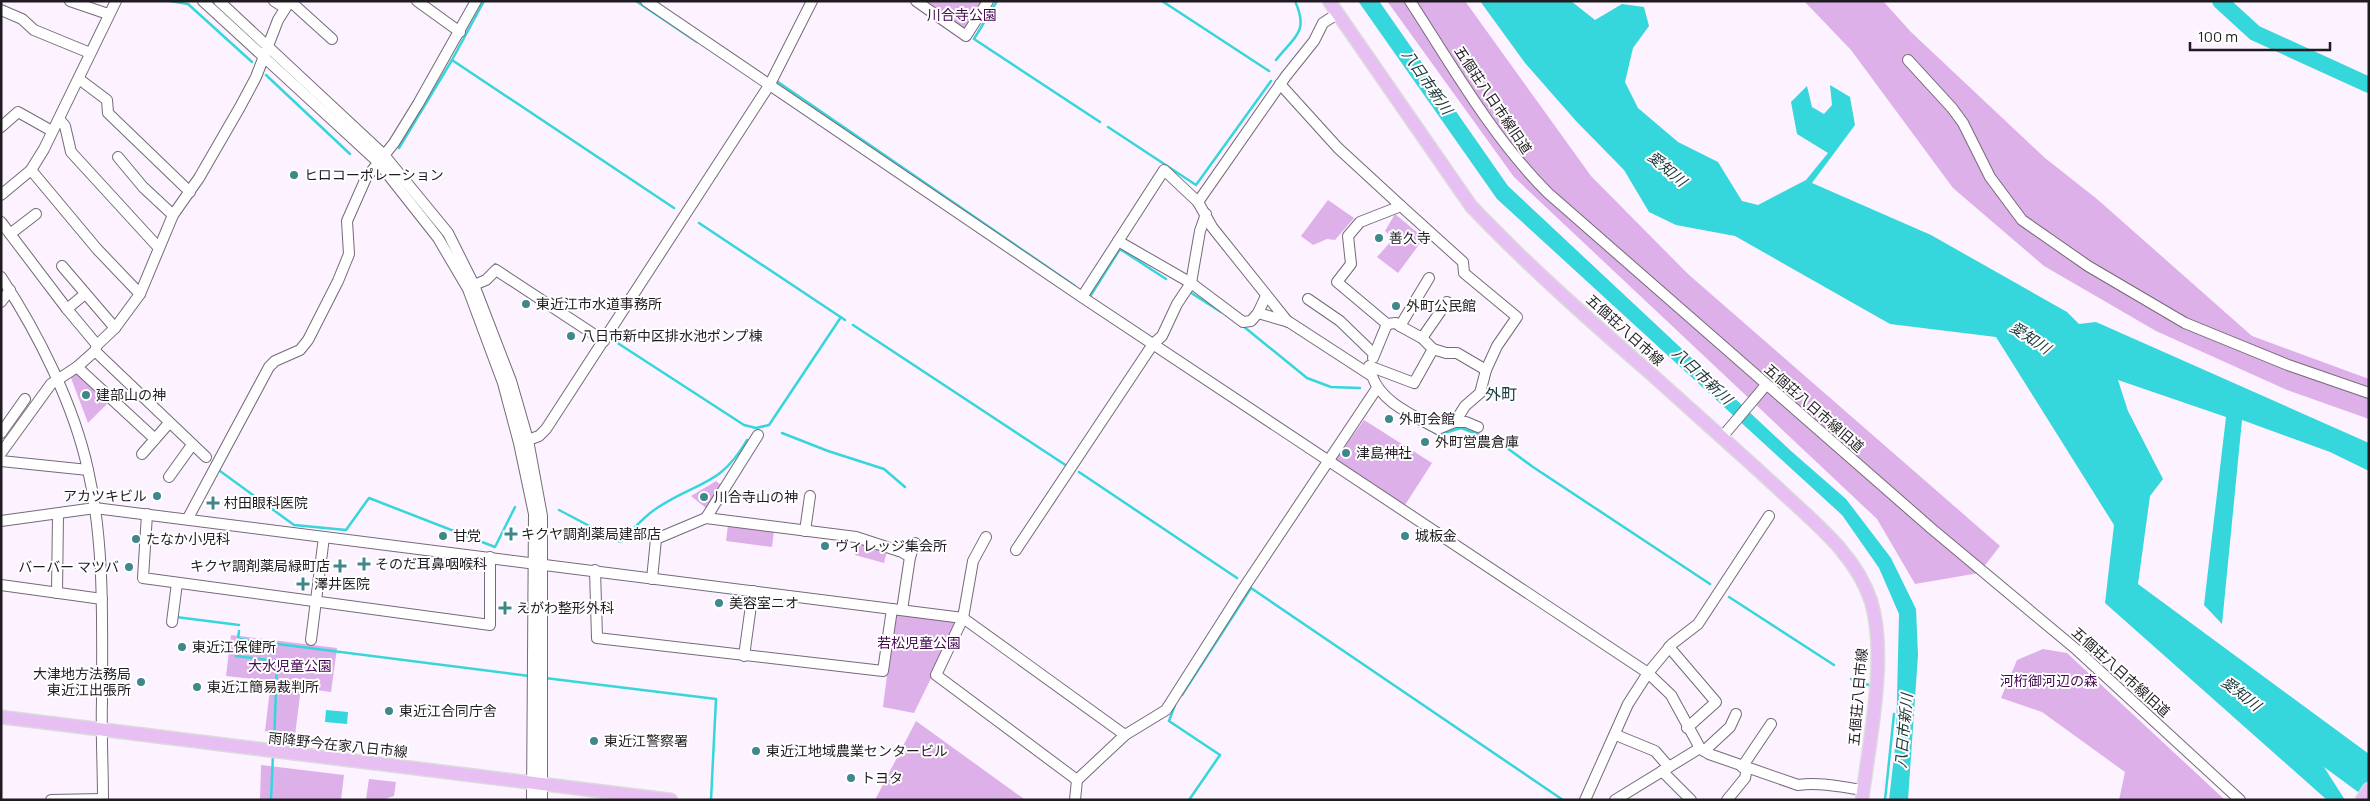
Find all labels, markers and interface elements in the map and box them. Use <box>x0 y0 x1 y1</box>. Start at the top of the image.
park label: 川合寺公園 <box>927 5 997 24</box>
scale bar <box>2190 20 2330 52</box>
text: 100 m <box>2198 26 2238 47</box>
street label: 五個荘八日市線旧道 <box>1450 42 1537 157</box>
water label: 八日市新川 <box>1397 45 1459 120</box>
water label: 愛知川 <box>1643 146 1693 192</box>
place label: ヒロコーポレーション <box>304 165 444 184</box>
marker: ヒロコーポレーション <box>288 169 300 181</box>
place label: 善久寺 <box>1389 228 1431 247</box>
marker: 善久寺 <box>1373 232 1385 244</box>
street label: 五個荘八日市線 <box>1583 290 1668 369</box>
place label: 東近江市水道事務所 <box>536 294 662 313</box>
place label: 外町公民館 <box>1406 296 1476 315</box>
marker: 東近江市水道事務所 <box>520 298 532 310</box>
marker: 外町公民館 <box>1390 300 1402 312</box>
water label: 愛知川 <box>2006 316 2056 360</box>
place label: 八日市新中区排水池ポンプ棟 <box>581 326 763 345</box>
marker: 八日市新中区排水池ポンプ棟 <box>565 330 577 342</box>
water label: 八日市新川 <box>1668 342 1738 410</box>
street label: 五個荘八日市線旧道 <box>1761 359 1868 456</box>
district label: 外町 <box>1485 383 1517 405</box>
place label: 建部山の神 <box>96 385 166 404</box>
marker: 建部山の神 <box>80 389 92 401</box>
place label: 外町会館 <box>1399 409 1455 428</box>
marker: 外町会館 <box>1383 413 1395 425</box>
place label: 外町営農倉庫 <box>1435 432 1519 451</box>
marker: 外町営農倉庫 <box>1419 436 1431 448</box>
place label: 津島神社 <box>1356 443 1412 462</box>
marker: 津島神社 <box>1340 447 1352 459</box>
place label: アカツキビル <box>63 486 147 505</box>
place label: 川合寺山の神 <box>714 487 798 506</box>
marker: アカツキビル <box>151 490 163 502</box>
marker: 川合寺山の神 <box>698 491 710 503</box>
place label: 村田眼科医院 <box>224 493 308 512</box>
marker: 村田眼科医院 <box>206 496 220 510</box>
place label: キクヤ調剤薬局建部店 <box>521 524 661 543</box>
place label: 甘党 <box>453 526 481 545</box>
place label: 城板金 <box>1415 526 1457 545</box>
marker: キクヤ調剤薬局建部店 <box>505 528 517 540</box>
place label: たなか小児科 <box>146 529 230 548</box>
marker: 甘党 <box>437 530 449 542</box>
marker: 城板金 <box>1399 530 1411 542</box>
marker: たなか小児科 <box>130 533 142 545</box>
place label: ヴィレッジ集会所 <box>835 536 947 555</box>
marker: ヴィレッジ集会所 <box>819 540 831 552</box>
place label: そのだ耳鼻咽喉科 <box>375 554 487 573</box>
place label: キクヤ調剤薬局緑町店 <box>190 556 330 575</box>
place label: バーバー マツバ <box>18 557 119 576</box>
marker: そのだ耳鼻咽喉科 <box>357 557 371 571</box>
marker: キクヤ調剤薬局緑町店 <box>334 560 346 572</box>
marker: バーバー マツバ <box>123 561 135 573</box>
place label: 澤井医院 <box>314 574 370 593</box>
marker: 澤井医院 <box>296 577 310 591</box>
place label: 美容室ニオ <box>729 593 799 612</box>
marker: 美容室ニオ <box>713 597 725 609</box>
place label: えがわ整形外科 <box>516 598 614 617</box>
marker: えがわ整形外科 <box>498 601 512 615</box>
street label: 五個荘八日市線旧道 <box>2068 622 2175 721</box>
park label: 若松児童公園 <box>877 633 961 652</box>
place label: 東近江保健所 <box>192 637 276 656</box>
marker: 東近江保健所 <box>176 641 188 653</box>
street label: 五個荘八日市線 <box>1844 647 1871 747</box>
park label: 大水児童公園 <box>248 656 332 675</box>
place label: 大津地方法務局 東近江出張所 <box>33 664 131 699</box>
park label: 河桁御河辺の森 <box>2000 671 2098 690</box>
water label: 愛知川 <box>2217 671 2267 717</box>
marker: 大津地方法務局 東近江出張所 <box>135 676 147 688</box>
place label: 東近江簡易裁判所 <box>207 677 319 696</box>
marker: 東近江簡易裁判所 <box>191 681 203 693</box>
water label: 八日市新川 <box>1890 691 1917 769</box>
place label: 東近江合同庁舎 <box>399 701 497 720</box>
marker: 東近江合同庁舎 <box>383 705 395 717</box>
street label: 雨降野今在家八日市線 <box>267 728 409 761</box>
place label: 東近江警察署 <box>604 731 688 750</box>
marker: 東近江警察署 <box>588 735 600 747</box>
place label: 東近江地域農業センタービル <box>766 741 948 760</box>
marker: 東近江地域農業センタービル <box>750 745 762 757</box>
place label: トヨタ <box>861 768 903 787</box>
marker: トヨタ <box>845 772 857 784</box>

